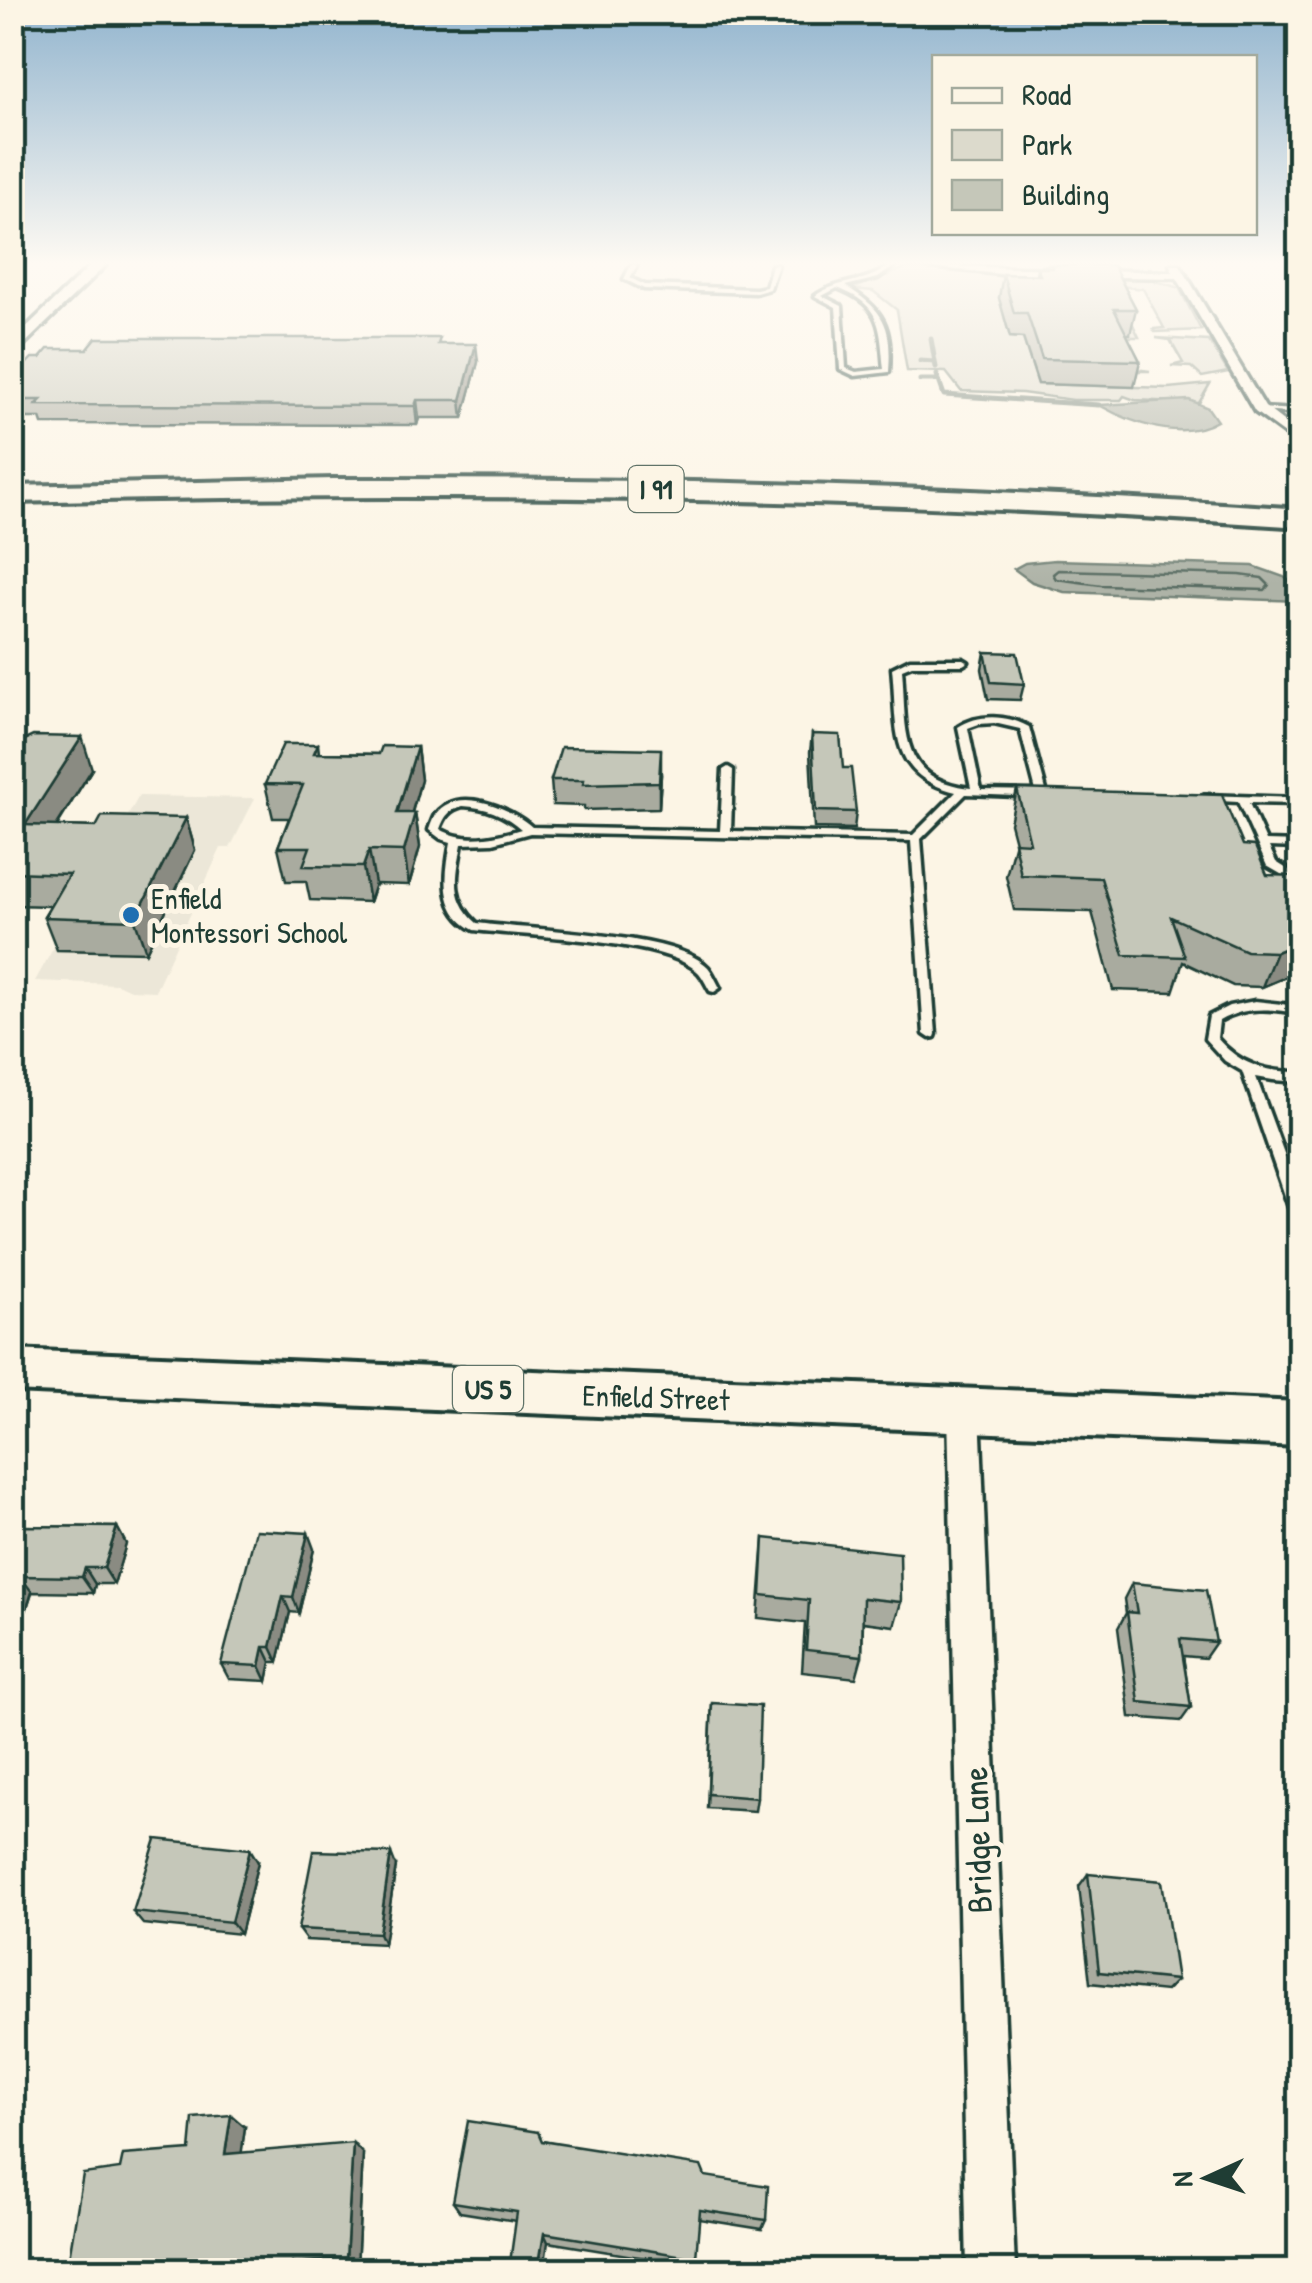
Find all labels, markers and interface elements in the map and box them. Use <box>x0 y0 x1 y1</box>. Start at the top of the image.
legend <box>932 55 1257 235</box>
text: Road <box>1022 74 1071 114</box>
text: Park <box>1022 124 1072 164</box>
text: Building <box>1022 174 1109 214</box>
road number: I 91 <box>628 466 684 512</box>
place label: Enfield Montessori School <box>151 878 347 952</box>
marker: Enfield Montessori School <box>120 904 142 926</box>
road number: US 5 <box>453 1366 523 1412</box>
street label: Enfield Street <box>582 1374 731 1420</box>
street label: Bridge Lane <box>951 1766 1003 1914</box>
north arrow <box>1157 2128 1257 2228</box>
text: N <box>1163 2171 1201 2188</box>

